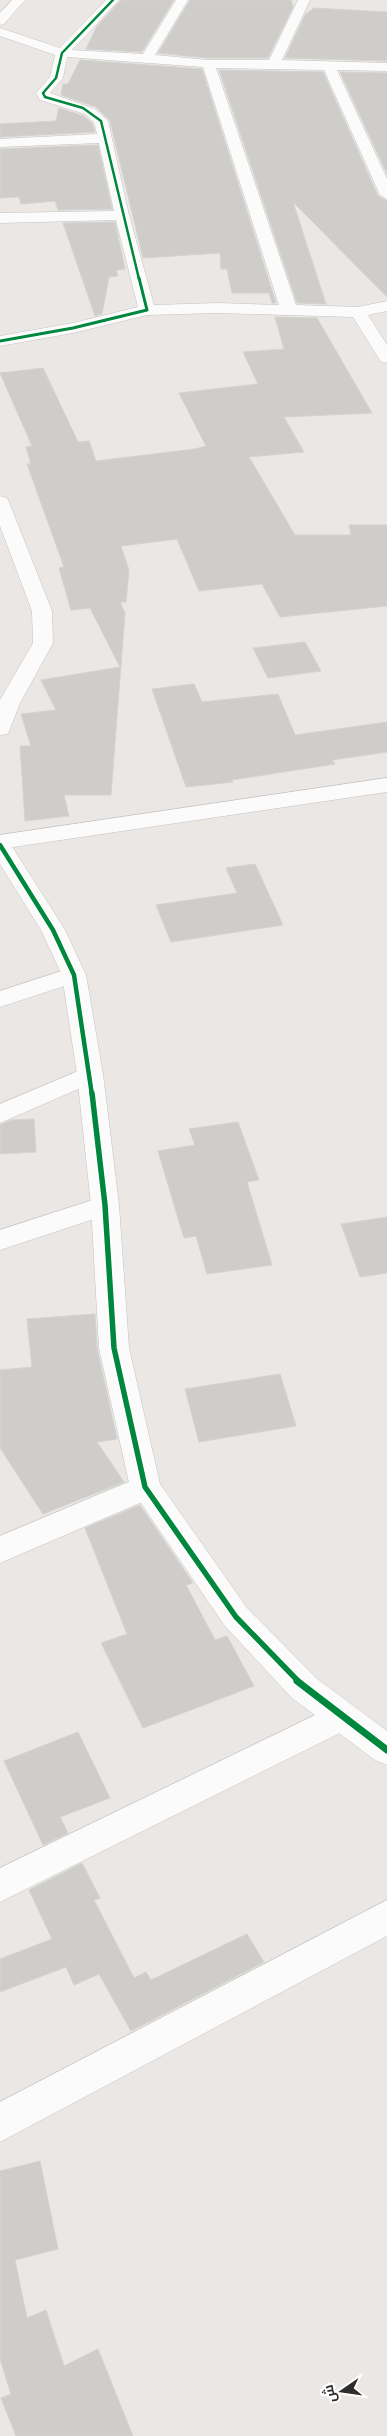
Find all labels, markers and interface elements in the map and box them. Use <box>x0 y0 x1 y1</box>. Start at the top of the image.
north arrow <box>317 2366 367 2416</box>
text: ش <box>319 2383 340 2405</box>

